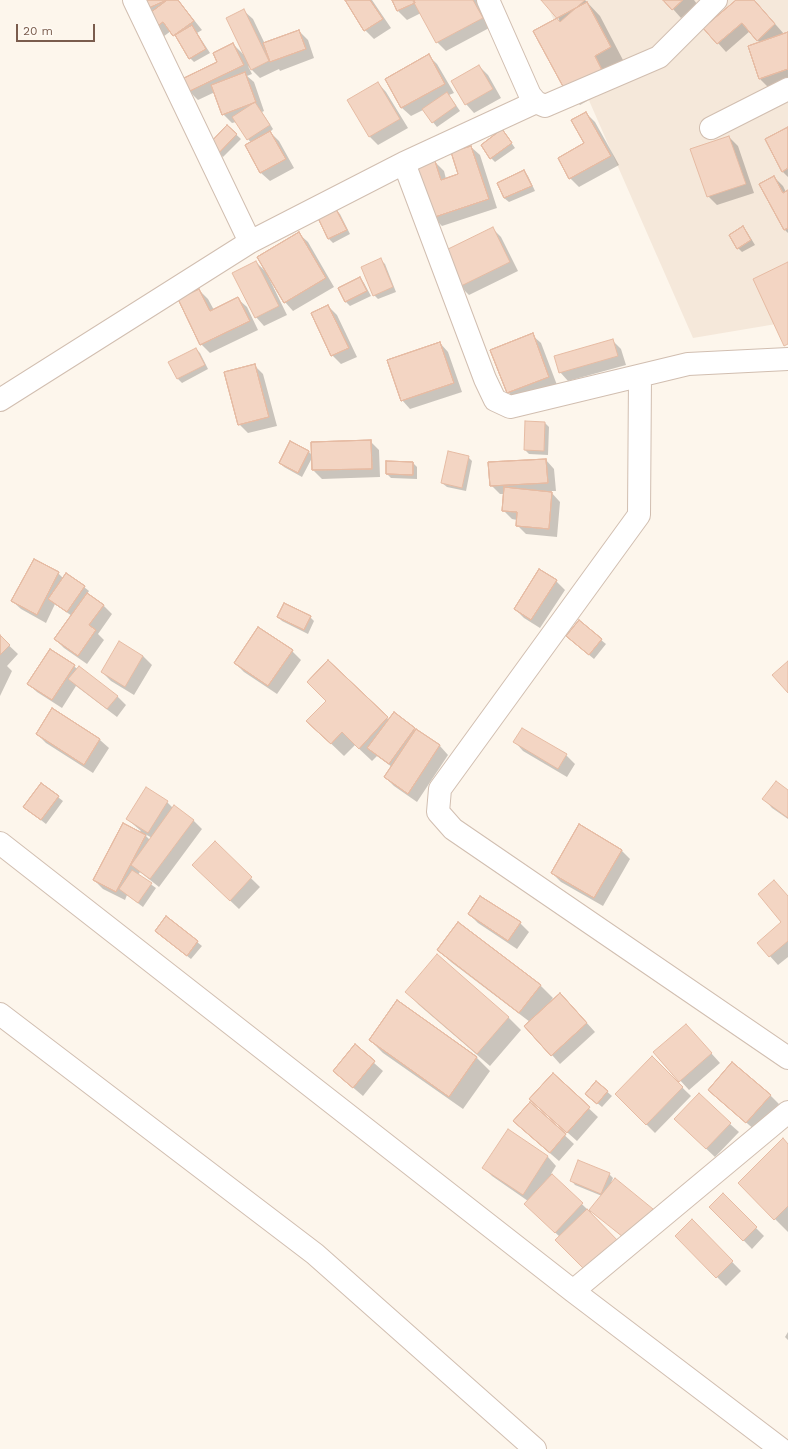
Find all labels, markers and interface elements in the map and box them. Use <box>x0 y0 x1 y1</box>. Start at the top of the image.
scale bar <box>18 16 97 42</box>
text: 20 m <box>23 24 53 38</box>

